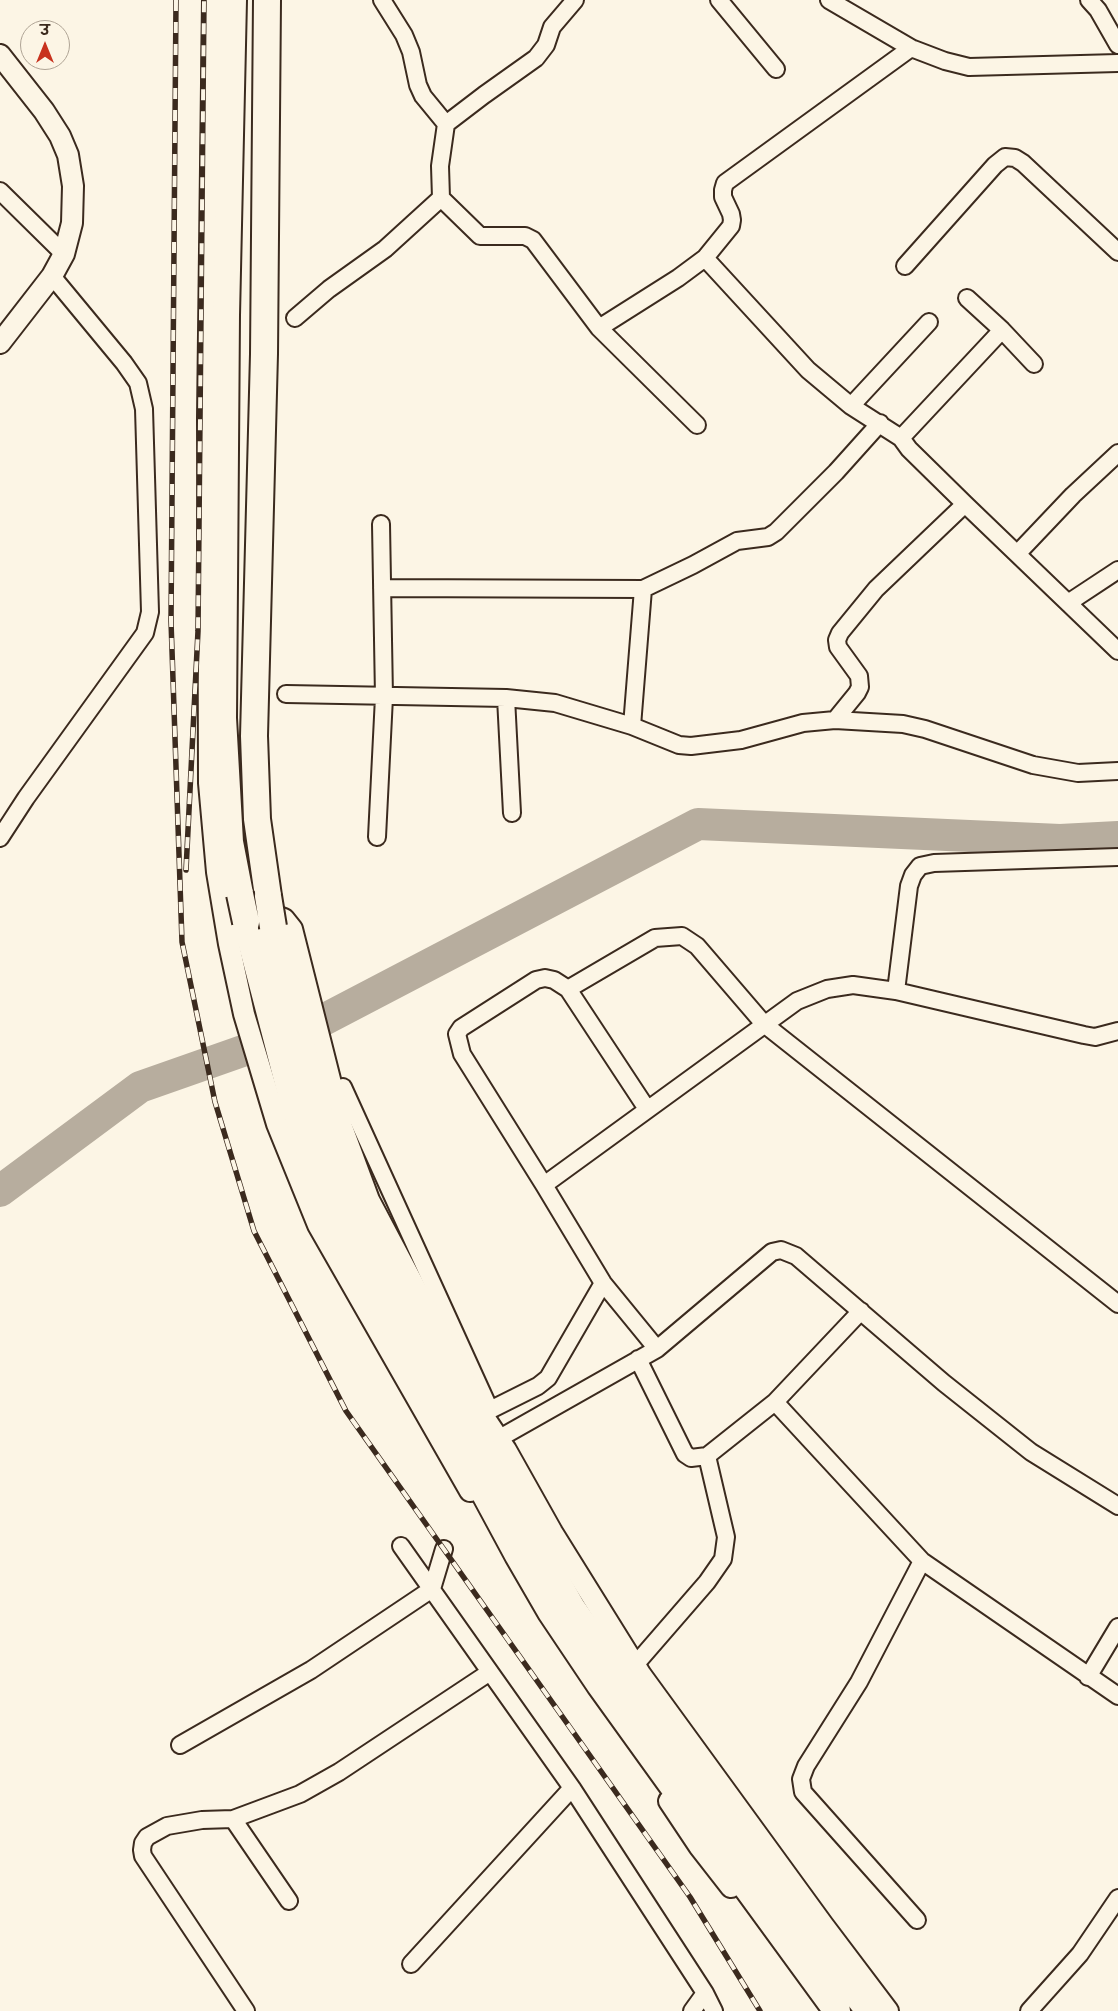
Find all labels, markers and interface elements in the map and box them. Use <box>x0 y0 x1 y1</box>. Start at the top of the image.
north arrow <box>20 20 70 70</box>
text: उ <box>40 22 50 39</box>

